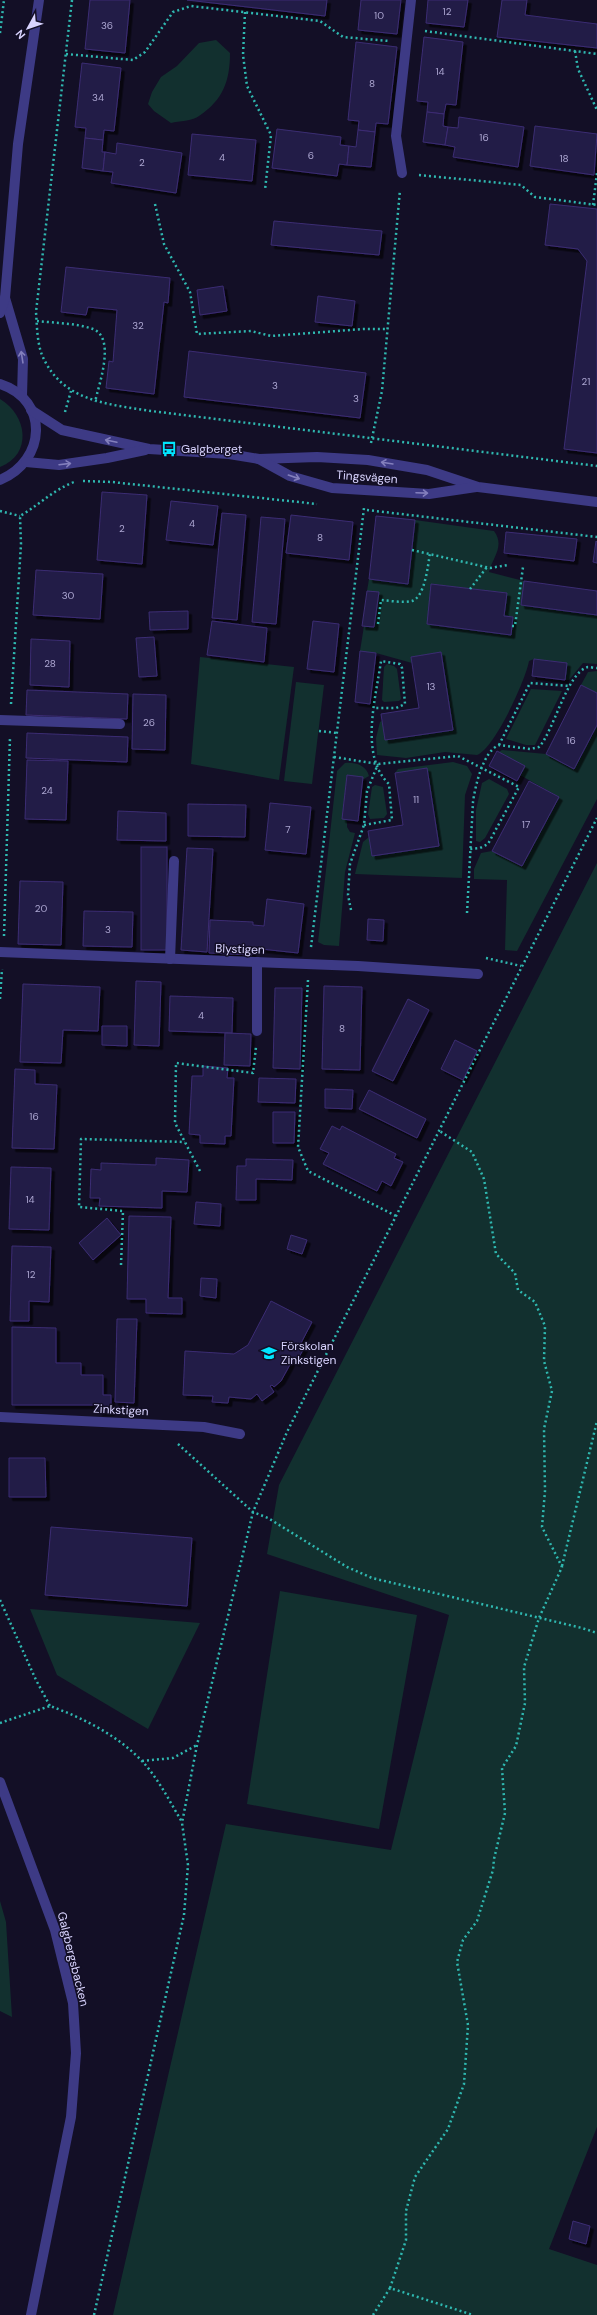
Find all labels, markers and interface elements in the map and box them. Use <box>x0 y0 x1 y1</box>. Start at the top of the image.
house number: 12 <box>443 5 452 18</box>
north arrow <box>8 8 48 48</box>
house number: 10 <box>374 9 384 22</box>
house number: 36 <box>101 19 113 32</box>
text: N <box>12 27 28 42</box>
house number: 14 <box>435 65 445 78</box>
house number: 8 <box>369 77 375 90</box>
house number: 34 <box>92 91 104 104</box>
house number: 16 <box>479 131 489 144</box>
house number: 6 <box>308 149 314 162</box>
house number: 4 <box>219 151 225 164</box>
house number: 18 <box>559 152 569 165</box>
house number: 2 <box>139 156 145 169</box>
house number: 32 <box>132 319 144 332</box>
one-way arrow <box>18 351 26 364</box>
house number: 21 <box>582 375 590 388</box>
house number: 3 <box>272 379 278 392</box>
house number: 3 <box>353 392 359 405</box>
one-way arrow <box>105 436 118 444</box>
bus stop icon: Galgberget <box>160 440 178 458</box>
place label: Galgberget <box>181 441 243 457</box>
one-way arrow <box>381 459 394 467</box>
one-way arrow <box>58 461 71 468</box>
street label: Tingsvägen <box>336 467 398 487</box>
one-way arrow <box>287 474 300 481</box>
one-way arrow <box>415 489 428 497</box>
house number: 4 <box>189 517 195 530</box>
house number: 2 <box>119 522 125 535</box>
house number: 8 <box>317 531 323 544</box>
house number: 30 <box>62 589 75 602</box>
house number: 28 <box>44 657 56 670</box>
house number: 13 <box>426 680 436 693</box>
house number: 26 <box>143 716 155 729</box>
house number: 16 <box>566 734 576 747</box>
house number: 24 <box>41 784 53 797</box>
house number: 11 <box>413 793 419 806</box>
house number: 17 <box>522 818 530 831</box>
house number: 7 <box>285 823 291 836</box>
house number: 20 <box>35 902 47 915</box>
house number: 3 <box>105 923 111 936</box>
street label: Blystigen <box>215 940 265 958</box>
house number: 4 <box>198 1009 204 1022</box>
house number: 8 <box>339 1022 345 1035</box>
house number: 16 <box>29 1110 39 1123</box>
house number: 14 <box>25 1193 35 1206</box>
house number: 12 <box>27 1268 36 1281</box>
place label: Förskolan Zinkstigen <box>281 1338 337 1368</box>
school or university icon: Förskolan Zinkstigen <box>260 1344 278 1362</box>
street label: Zinkstigen <box>93 1401 149 1419</box>
street label: Galgbergsbacken <box>54 1910 92 2008</box>

